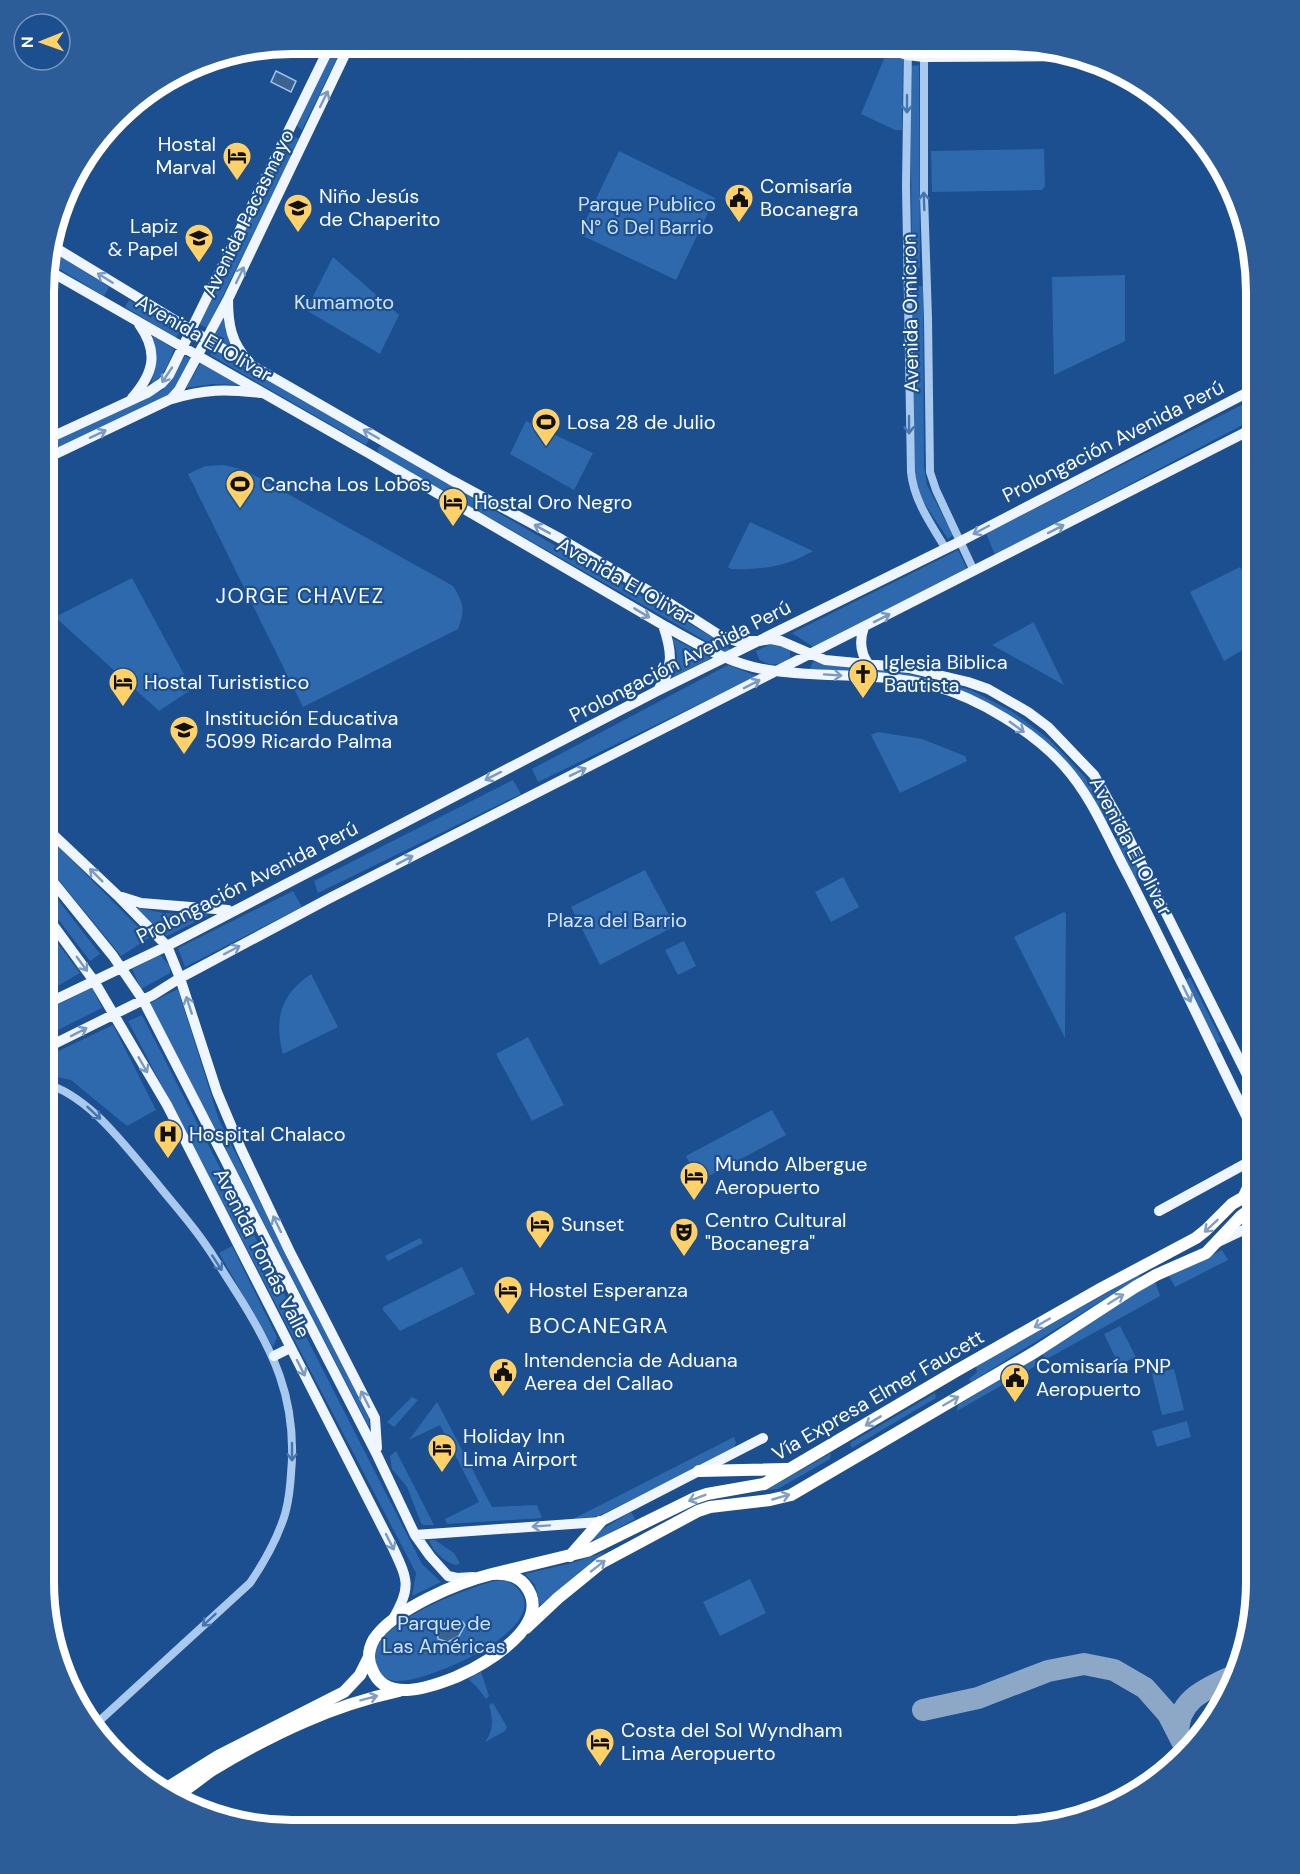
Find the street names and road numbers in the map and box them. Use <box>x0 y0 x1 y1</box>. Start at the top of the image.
street label: Avenida Pacasmayo <box>196 125 300 301</box>
street label: Avenida Omicron <box>896 233 924 393</box>
street label: Avenida El Olivar <box>131 289 277 387</box>
street label: Prolongación Avenida Perú <box>998 374 1228 508</box>
street label: Avenida El Olivar <box>552 532 698 630</box>
street label: Prolongación Avenida Perú <box>565 594 795 728</box>
street label: Avenida El Olivar <box>1084 772 1178 920</box>
street label: Prolongación Avenida Perú <box>132 815 362 949</box>
street label: Avenida Tomás Valle <box>208 1164 316 1342</box>
street label: Vía Expresa Elmer Faucett <box>767 1324 989 1466</box>

